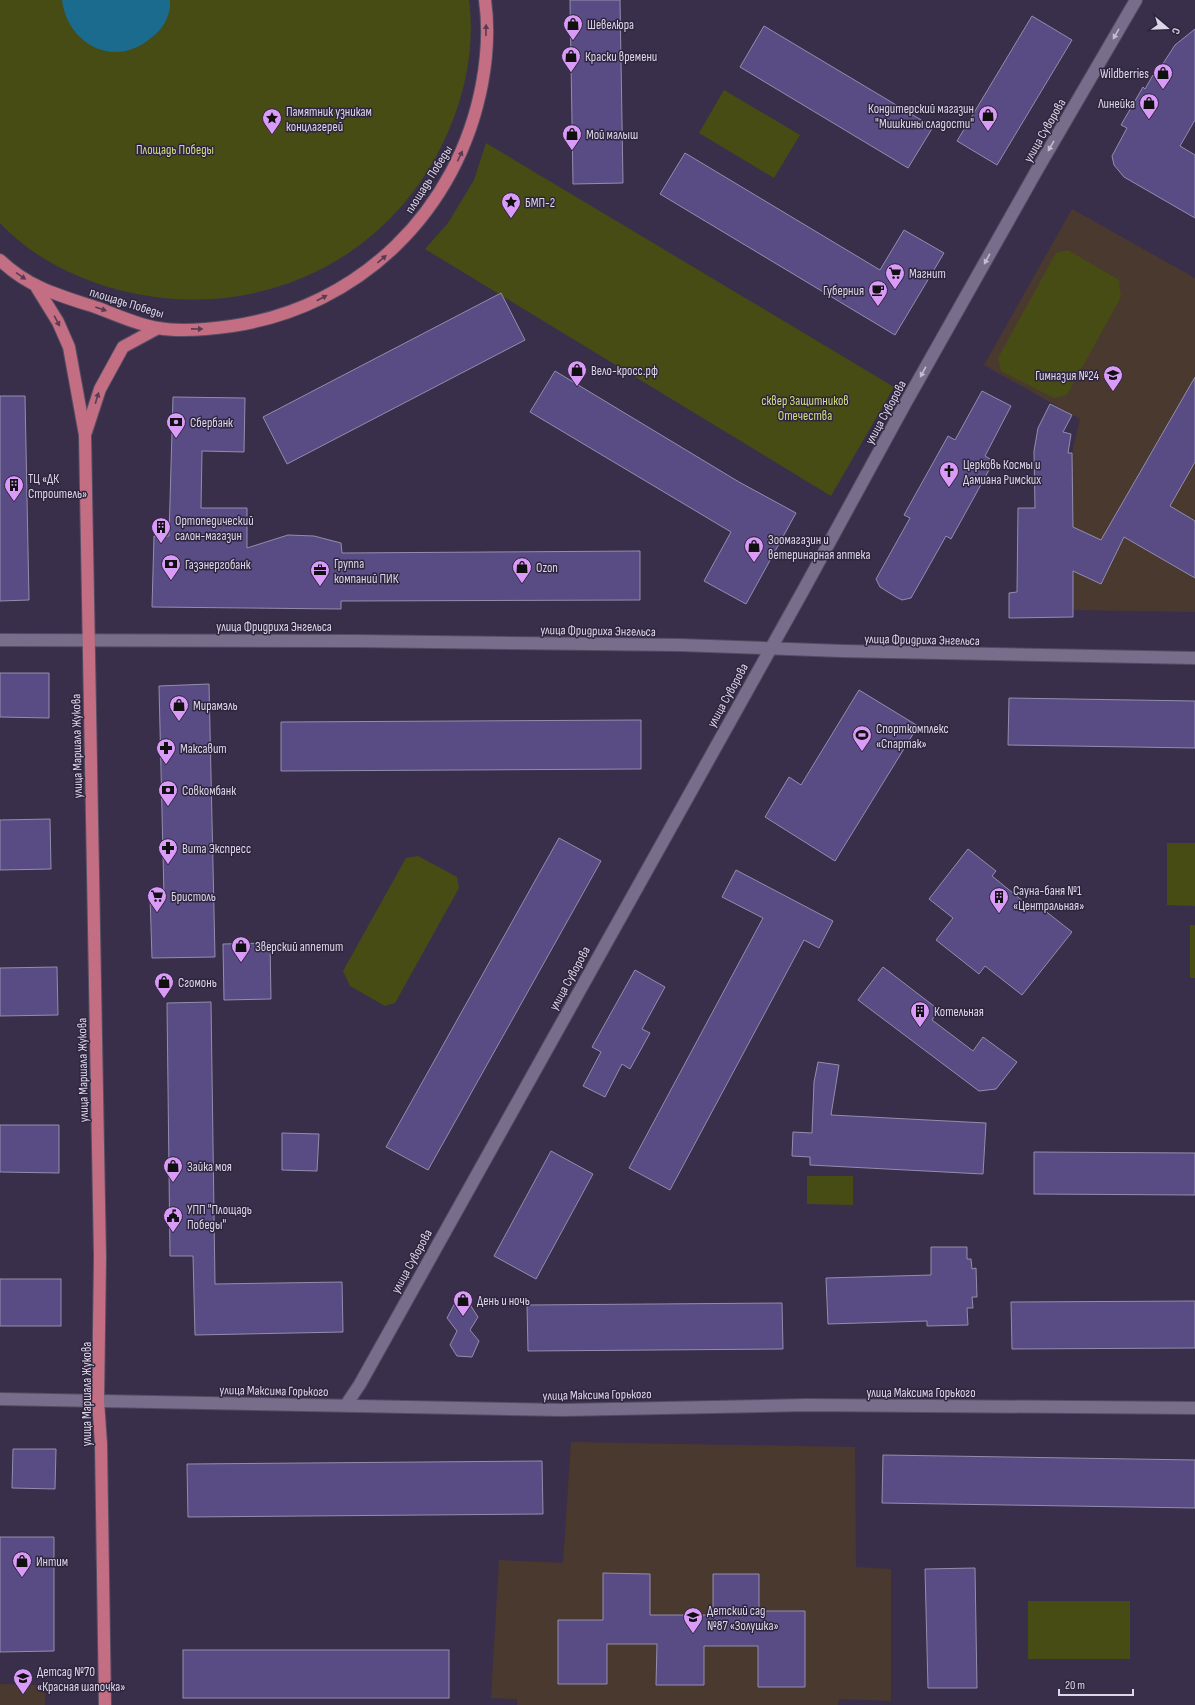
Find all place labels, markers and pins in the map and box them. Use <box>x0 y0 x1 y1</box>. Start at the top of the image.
shop icon: Шевелюра <box>562 13 584 41</box>
place label: Шевелюра <box>587 17 634 33</box>
shop icon: Краски времени <box>560 45 582 73</box>
place label: Краски времени <box>585 49 657 65</box>
shop icon: Wildberries <box>1152 62 1174 90</box>
place label: Wildberries <box>1100 66 1149 82</box>
shop icon: Линейка <box>1138 92 1160 120</box>
place label: Линейка <box>1097 96 1135 112</box>
place label: Кондитерский магазин "Мишкины сладости" <box>868 101 974 132</box>
place label: Памятник узникам концлагерей <box>286 104 372 135</box>
shop icon: Кондитерский магазин "Мишкины сладости" <box>977 104 999 132</box>
place icon: Памятник узникам концлагерей <box>261 107 283 135</box>
shop icon: Мой малыш <box>561 123 583 151</box>
place label: Мой малыш <box>586 127 638 143</box>
place icon: БМП-2 <box>500 191 522 219</box>
place label: БМП-2 <box>525 195 555 211</box>
supermarket icon: Магнит <box>884 262 906 290</box>
place label: Магнит <box>909 266 946 282</box>
cafe icon: Губерния <box>867 279 889 307</box>
place label: Губерния <box>823 283 864 299</box>
shop icon: Вело-кросс.рф <box>566 359 588 387</box>
place label: Вело-кросс.рф <box>591 363 658 379</box>
school or university icon: Гимназия №24 <box>1102 364 1124 392</box>
place label: Гимназия №24 <box>1035 368 1100 384</box>
bank icon: Сбербанк <box>165 411 187 439</box>
place label: Сбербанк <box>190 415 233 431</box>
place label: Церковь Космы и Дамиана Римских <box>963 457 1041 488</box>
church icon: Церковь Космы и Дамиана Римских <box>938 460 960 488</box>
place label: ТЦ «ДК Строитель» <box>28 471 87 502</box>
building icon: ТЦ «ДК Строитель» <box>3 474 25 502</box>
place label: Ортопедический салон-магазин <box>175 513 254 544</box>
building icon: Ортопедический салон-магазин <box>150 516 172 544</box>
place label: Зоомагазин и ветеринарная аптека <box>768 532 870 563</box>
shop icon: Зоомагазин и ветеринарная аптека <box>743 535 765 563</box>
bank icon: Газэнергобанк <box>160 553 182 581</box>
place label: Группа компаний ПИК <box>334 556 399 587</box>
shop icon: Ozon <box>511 556 533 584</box>
place label: Газэнергобанк <box>185 557 251 573</box>
office icon: Группа компаний ПИК <box>309 559 331 587</box>
place label: Ozon <box>536 560 558 576</box>
shop icon: Мирамэль <box>168 694 190 722</box>
place label: Мирамэль <box>193 698 238 714</box>
place label: Спорткомплекс «Спартак» <box>876 721 949 752</box>
sports icon: Спорткомплекс «Спартак» <box>851 724 873 752</box>
pharmacy icon: Максавит <box>155 737 177 765</box>
place label: Максавит <box>180 741 227 757</box>
bank icon: Совкомбанк <box>157 779 179 807</box>
place label: Совкомбанк <box>182 783 236 799</box>
pharmacy icon: Вита Экспресс <box>157 837 179 865</box>
place label: Вита Экспресс <box>182 841 251 857</box>
place label: Сауна-баня №1 «Центральная» <box>1013 883 1084 914</box>
supermarket icon: Бристоль <box>146 885 168 913</box>
building icon: Сауна-баня №1 «Центральная» <box>988 886 1010 914</box>
place label: Бристоль <box>171 889 216 905</box>
shop icon: Зверский аппетит <box>230 935 252 963</box>
place label: Зверский аппетит <box>255 939 343 955</box>
shop icon: Сгомонь <box>153 971 175 999</box>
place label: Сгомонь <box>178 975 217 991</box>
building icon: Котельная <box>909 1000 931 1028</box>
place label: Котельная <box>934 1004 984 1020</box>
shop icon: Зайка моя <box>162 1155 184 1183</box>
place label: Зайка моя <box>187 1159 232 1175</box>
place label: УПП "Площадь Победы" <box>187 1202 252 1233</box>
public building icon: УПП "Площадь Победы" <box>162 1205 184 1233</box>
shop icon: День и ночь <box>452 1289 474 1317</box>
place label: День и ночь <box>477 1293 530 1309</box>
shop icon: Интим <box>11 1550 33 1578</box>
place label: Интим <box>36 1554 68 1570</box>
place label: Детский сад №87 «Золушка» <box>707 1603 779 1634</box>
school or university icon: Детский сад №87 «Золушка» <box>682 1606 704 1634</box>
place label: Детсад №70 «Красная шапочка» <box>37 1664 125 1695</box>
school or university icon: Детсад №70 «Красная шапочка» <box>12 1667 34 1695</box>

